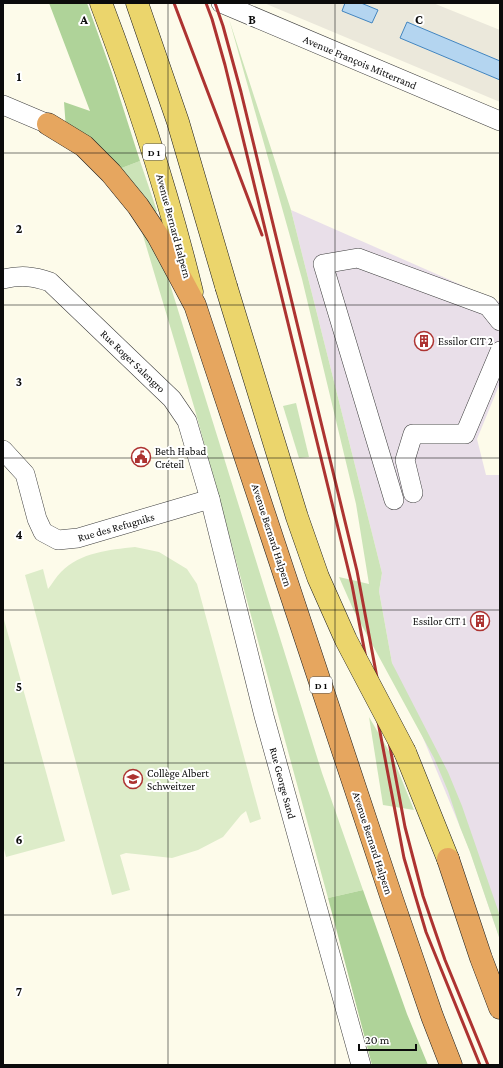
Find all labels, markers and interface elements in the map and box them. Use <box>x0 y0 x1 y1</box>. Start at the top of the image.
text: A <box>79 12 88 27</box>
text: B <box>248 12 256 27</box>
text: C <box>415 12 423 27</box>
street label: Avenue François Mitterrand <box>301 33 419 92</box>
text: 1 <box>17 69 22 84</box>
road number: D 1 <box>143 144 165 160</box>
street label: Avenue Bernard Halpern <box>153 173 194 280</box>
text: 2 <box>16 221 23 236</box>
street label: Rue Roger Salengro <box>98 327 168 396</box>
building icon: Essilor CIT 2 <box>413 330 435 352</box>
place label: Essilor CIT 2 <box>438 335 493 347</box>
text: 3 <box>16 374 22 389</box>
place label: Beth Habad Créteil <box>155 445 207 470</box>
public building icon: Beth Habad Créteil <box>130 446 152 468</box>
street label: Avenue Bernard Halpern <box>249 482 294 588</box>
street label: Rue des Refugniks <box>76 510 156 545</box>
text: 4 <box>15 527 23 542</box>
building icon: Essilor CIT 1 <box>469 610 491 632</box>
place label: Essilor CIT 1 <box>413 615 466 627</box>
road number: D 1 <box>310 677 332 693</box>
text: 5 <box>16 679 22 694</box>
street label: Rue George Sand <box>267 746 298 821</box>
place label: Collège Albert Schweitzer <box>147 767 209 792</box>
school or university icon: Collège Albert Schweitzer <box>122 768 144 790</box>
street label: Avenue Bernard Halpern <box>350 790 395 896</box>
text: 6 <box>15 832 23 847</box>
text: 7 <box>16 984 22 999</box>
scale bar <box>359 1026 416 1052</box>
text: 20 m <box>365 1033 390 1047</box>

